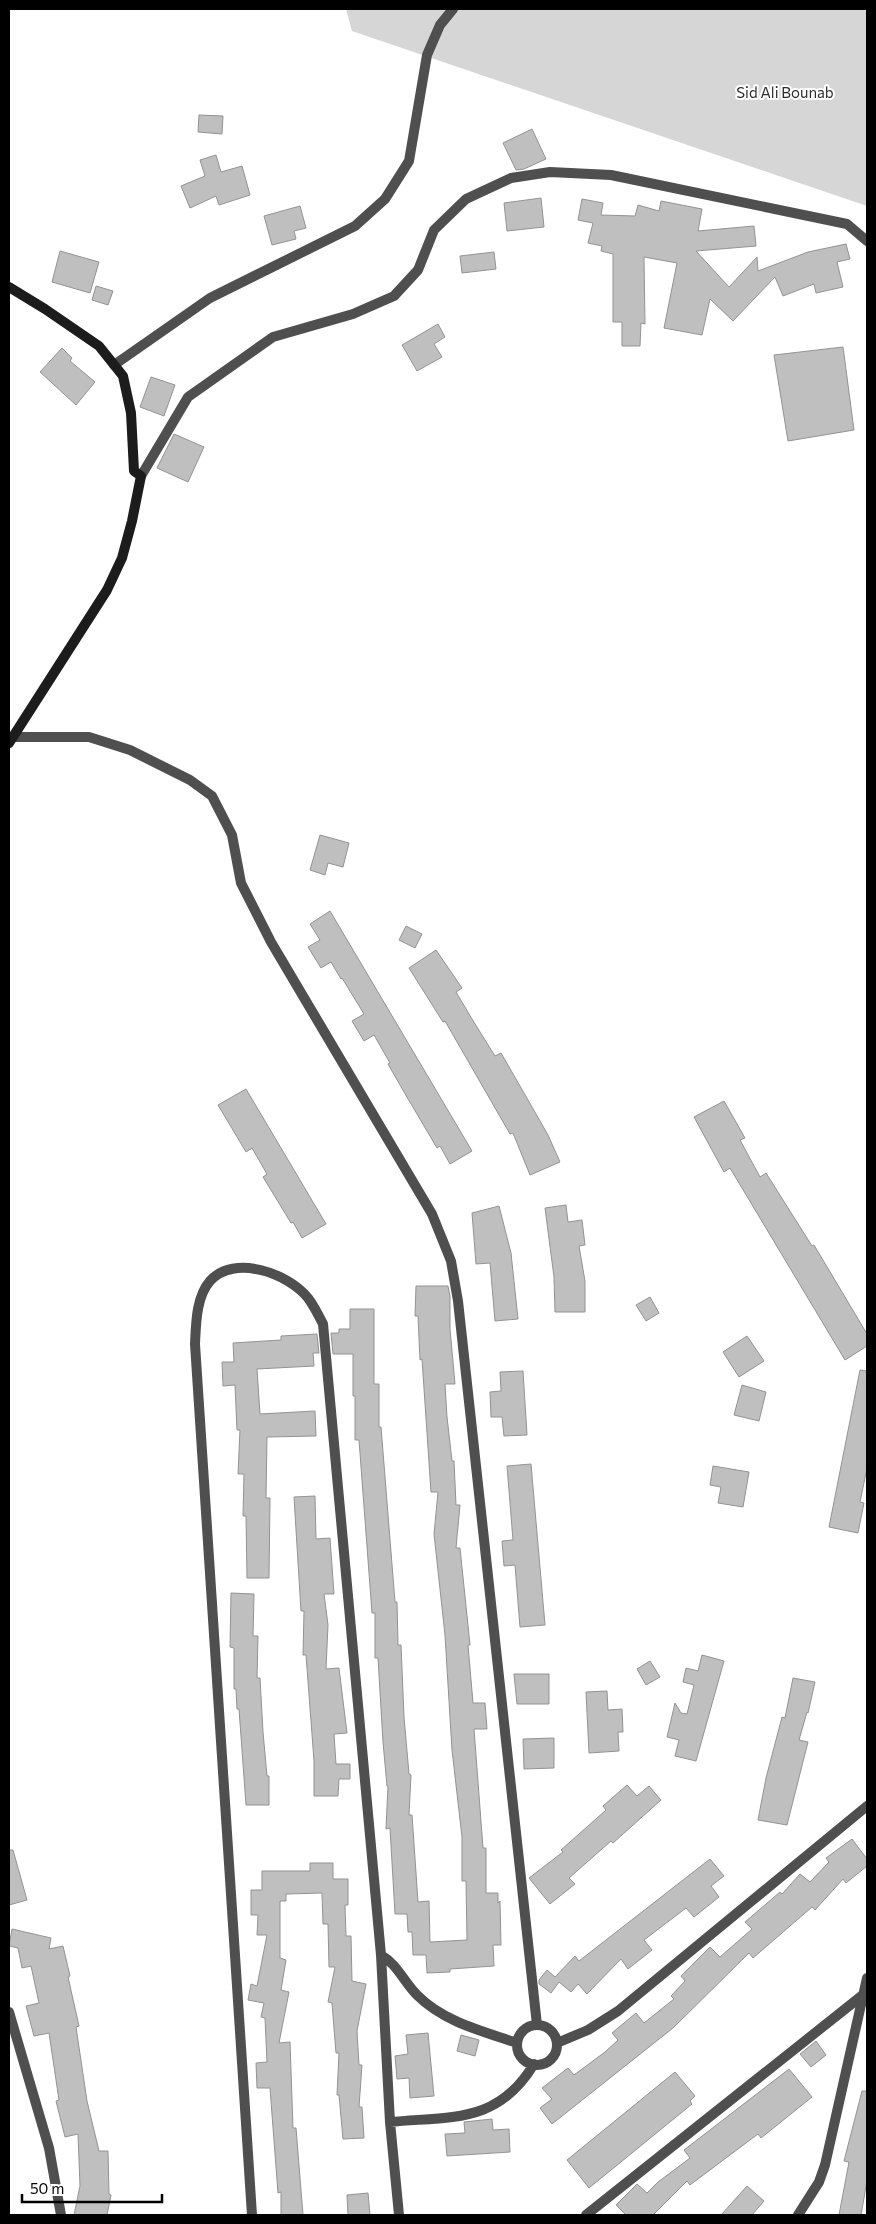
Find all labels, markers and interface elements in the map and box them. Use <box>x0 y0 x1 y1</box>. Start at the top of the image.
park label: Sid Ali Bounab <box>736 83 834 101</box>
scale bar <box>22 2172 162 2204</box>
text: 50 m <box>30 2179 64 2197</box>

